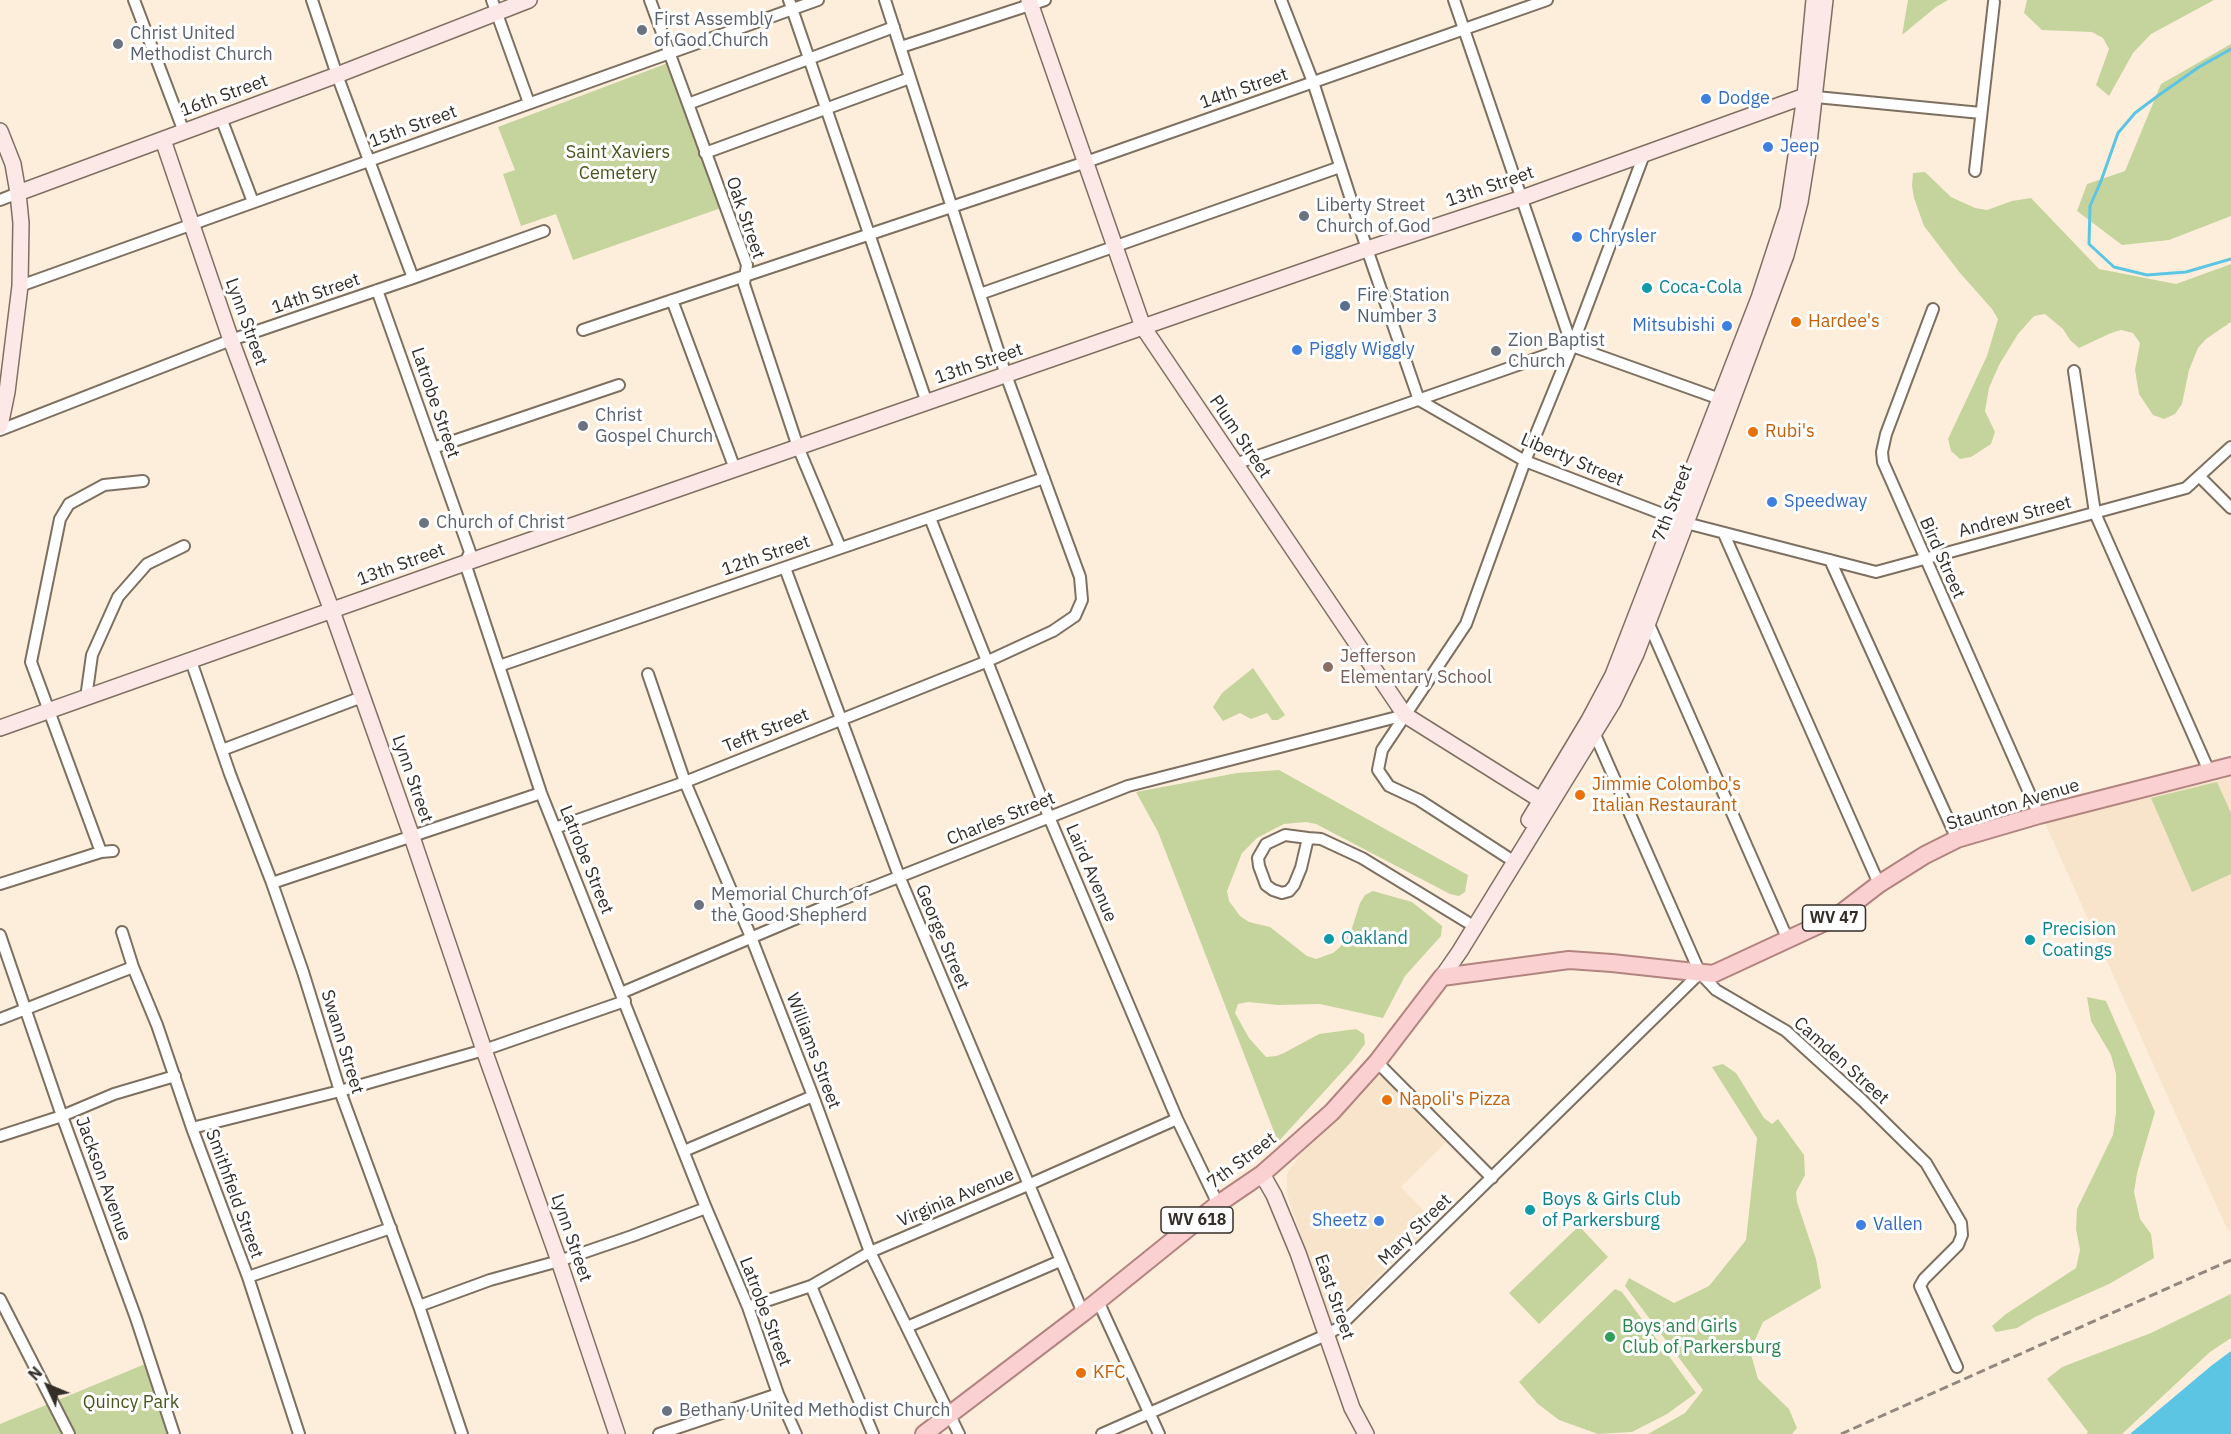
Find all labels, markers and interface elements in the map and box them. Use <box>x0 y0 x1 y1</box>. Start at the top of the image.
place label: First Assembly of God Church <box>654 9 773 52</box>
place label: Christ United Methodist Church <box>130 23 273 66</box>
marker: First Assembly of God Church <box>635 23 649 37</box>
marker: Christ United Methodist Church <box>111 37 125 51</box>
street label: 14th Street <box>1197 64 1291 114</box>
street label: 16th Street <box>177 70 271 122</box>
place label: Dodge <box>1718 88 1770 110</box>
marker: Dodge <box>1699 92 1713 106</box>
street label: 15th Street <box>366 101 460 153</box>
place label: Jeep <box>1780 136 1819 158</box>
marker: Jeep <box>1761 140 1775 154</box>
park label: Saint Xaviers Cemetery <box>566 142 670 184</box>
street label: 13th Street <box>1443 162 1537 212</box>
street label: Oak Street <box>721 174 769 262</box>
place label: Liberty Street Church of God <box>1316 195 1431 238</box>
marker: Liberty Street Church of God <box>1297 209 1311 223</box>
place label: Chrysler <box>1589 226 1656 248</box>
marker: Chrysler <box>1570 230 1584 244</box>
street label: 14th Street <box>269 269 363 319</box>
street label: Lynn Street <box>220 275 272 369</box>
place label: Coca-Cola <box>1659 277 1742 299</box>
marker: Coca-Cola <box>1640 281 1654 295</box>
place label: Fire Station Number 3 <box>1357 285 1450 328</box>
marker: Fire Station Number 3 <box>1338 299 1352 313</box>
place label: Hardee's <box>1808 311 1880 333</box>
place label: Mitsubishi <box>1632 315 1715 337</box>
marker: Hardee's <box>1789 315 1803 329</box>
marker: Mitsubishi <box>1720 319 1734 333</box>
place label: Zion Baptist Church <box>1508 330 1605 372</box>
street label: 13th Street <box>932 339 1026 389</box>
place label: Piggly Wiggly <box>1309 339 1415 361</box>
marker: Piggly Wiggly <box>1290 343 1304 357</box>
marker: Zion Baptist Church <box>1489 344 1503 358</box>
street label: Latrobe Street <box>406 345 464 461</box>
street label: Plum Street <box>1204 391 1276 483</box>
place label: Christ Gospel Church <box>595 405 713 448</box>
marker: Christ Gospel Church <box>576 419 590 433</box>
place label: Rubi's <box>1765 421 1815 443</box>
marker: Rubi's <box>1746 425 1760 439</box>
street label: Liberty Street <box>1517 429 1627 491</box>
street label: 7th Street <box>1648 461 1698 545</box>
place label: Speedway <box>1784 491 1867 513</box>
street label: Andrew Street <box>1956 492 2074 542</box>
marker: Speedway <box>1765 495 1779 509</box>
place label: Church of Christ <box>436 512 565 534</box>
street label: Bird Street <box>1914 514 1970 602</box>
marker: Church of Christ <box>417 516 431 530</box>
street label: 12th Street <box>719 531 813 581</box>
street label: 13th Street <box>354 539 448 591</box>
place label: Jefferson Elementary School <box>1340 646 1492 688</box>
marker: Jefferson Elementary School <box>1321 660 1335 674</box>
street label: Tefft Street <box>720 704 812 758</box>
street label: Lynn Street <box>387 732 437 826</box>
place label: Jimmie Colombo's Italian Restaurant <box>1592 774 1741 816</box>
street label: Staunton Avenue <box>1944 775 2082 835</box>
street label: Charles Street <box>944 787 1058 851</box>
marker: Jimmie Colombo's Italian Restaurant <box>1573 788 1587 802</box>
street label: Latrobe Street <box>554 802 618 918</box>
street label: Laird Avenue <box>1061 821 1121 925</box>
street label: George Street <box>910 881 974 993</box>
place label: Memorial Church of the Good Shepherd <box>711 884 869 926</box>
marker: Memorial Church of the Good Shepherd <box>692 898 706 912</box>
road number: WV 47 <box>1802 905 1866 931</box>
place label: Precision Coatings <box>2042 919 2116 962</box>
place label: Oakland <box>1341 928 1408 950</box>
marker: Oakland <box>1322 932 1336 946</box>
marker: Precision Coatings <box>2023 933 2037 947</box>
street label: Swann Street <box>316 987 368 1097</box>
street label: Williams Street <box>781 990 845 1112</box>
street label: Camden Street <box>1789 1013 1893 1109</box>
place label: Napoli's Pizza <box>1399 1089 1510 1111</box>
marker: Napoli's Pizza <box>1380 1093 1394 1107</box>
street label: Jackson Avenue <box>71 1114 135 1244</box>
street label: Smithfield Street <box>201 1126 267 1262</box>
street label: 7th Street <box>1203 1128 1281 1194</box>
street label: Virginia Avenue <box>895 1164 1017 1232</box>
place label: Boys & Girls Club of Parkersburg <box>1542 1189 1681 1232</box>
street label: Mary Street <box>1374 1190 1456 1270</box>
street label: Lynn Street <box>546 1191 596 1285</box>
marker: Boys & Girls Club of Parkersburg <box>1523 1203 1537 1217</box>
road number: WV 618 <box>1161 1207 1233 1233</box>
place label: Sheetz <box>1312 1210 1367 1232</box>
marker: Sheetz <box>1372 1214 1386 1228</box>
place label: Vallen <box>1873 1214 1923 1236</box>
marker: Vallen <box>1854 1218 1868 1232</box>
street label: East Street <box>1309 1252 1359 1342</box>
street label: Latrobe Street <box>734 1254 796 1370</box>
place label: Boys and Girls Club of Parkersburg <box>1622 1316 1781 1358</box>
marker: Boys and Girls Club of Parkersburg <box>1603 1330 1617 1344</box>
north arrow <box>18 1356 78 1416</box>
text: N <box>24 1362 46 1385</box>
place label: KFC <box>1093 1362 1125 1384</box>
marker: KFC <box>1074 1366 1088 1380</box>
park label: Quincy Park <box>83 1392 179 1414</box>
place label: Bethany United Methodist Church <box>679 1400 951 1422</box>
marker: Bethany United Methodist Church <box>660 1404 674 1418</box>

